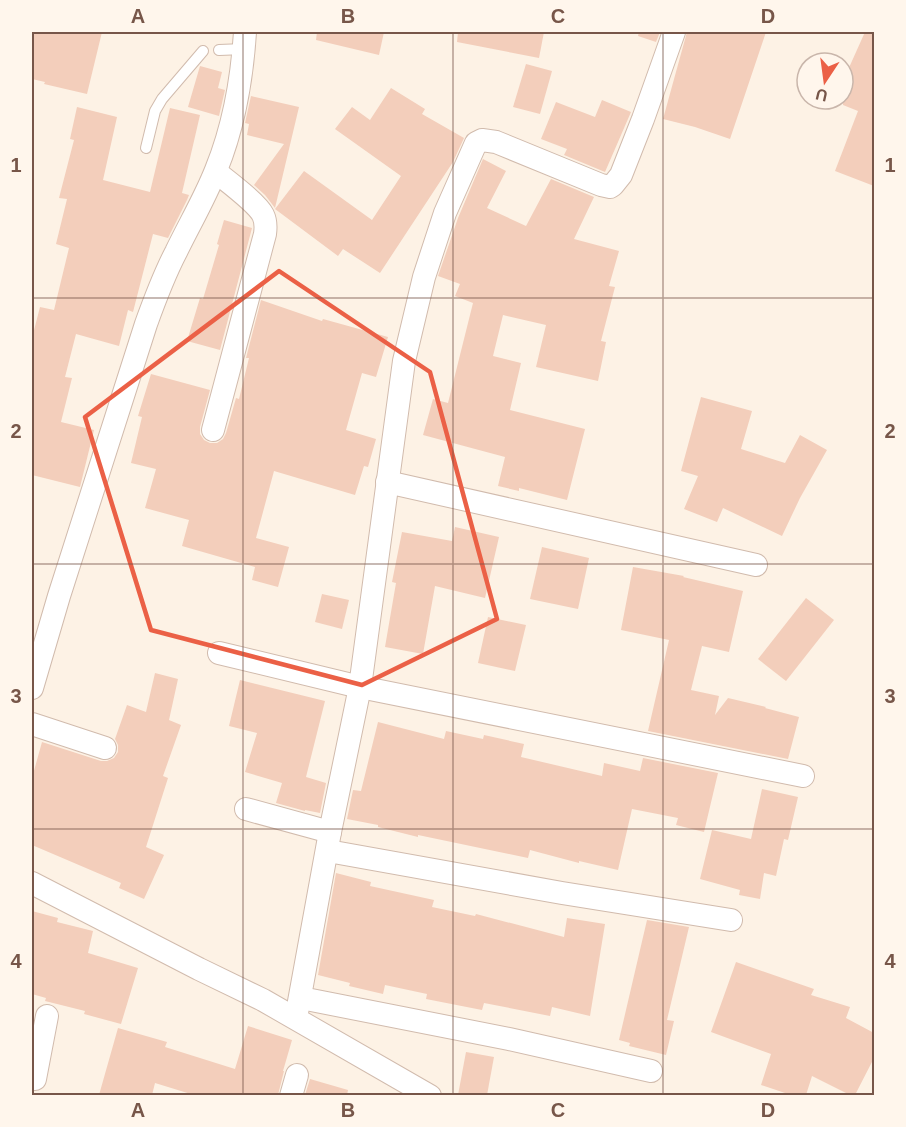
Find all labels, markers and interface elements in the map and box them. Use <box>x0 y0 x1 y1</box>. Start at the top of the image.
text: A <box>131 5 145 27</box>
text: B <box>341 5 355 27</box>
text: C <box>551 5 565 27</box>
text: D <box>761 5 775 27</box>
north arrow <box>795 51 855 111</box>
text: U <box>814 86 829 105</box>
text: 1 <box>10 154 22 176</box>
text: 1 <box>884 154 896 176</box>
text: 2 <box>10 420 22 442</box>
text: 2 <box>884 420 896 442</box>
text: 3 <box>10 685 22 707</box>
text: 3 <box>884 685 896 707</box>
text: 4 <box>10 950 22 972</box>
text: 4 <box>884 950 896 972</box>
text: A <box>131 1099 145 1121</box>
text: B <box>341 1099 355 1121</box>
text: C <box>551 1099 565 1121</box>
text: D <box>761 1099 775 1121</box>

